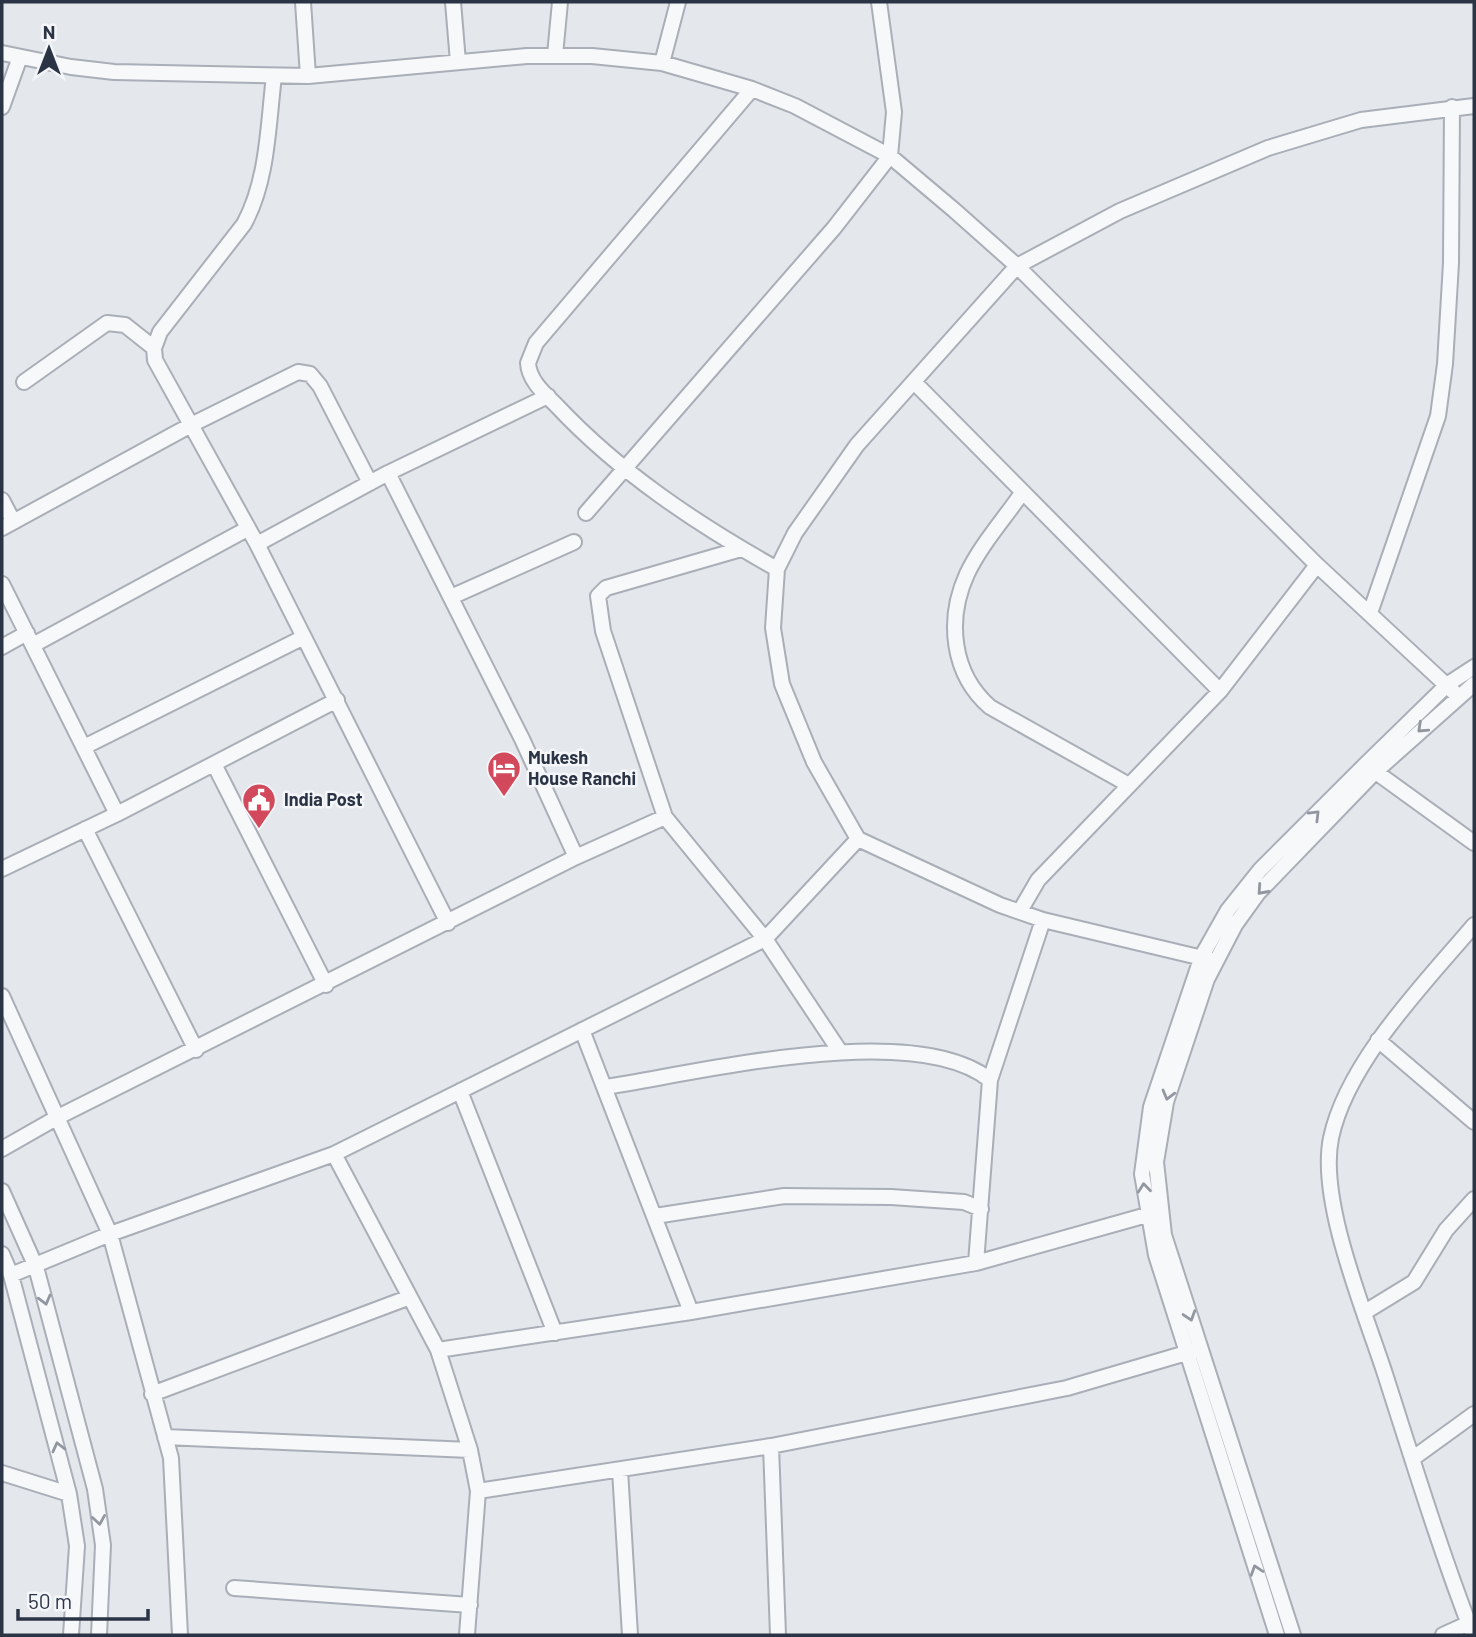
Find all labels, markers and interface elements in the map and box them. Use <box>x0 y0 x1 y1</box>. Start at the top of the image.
north arrow <box>14 14 84 84</box>
text: N <box>43 20 55 43</box>
one-way arrow <box>1417 720 1430 733</box>
place label: Mukesh House Ranchi <box>528 746 636 789</box>
hotel icon: Mukesh House Ranchi <box>485 749 523 798</box>
public building icon: India Post <box>240 781 278 830</box>
place label: India Post <box>284 788 363 810</box>
one-way arrow <box>1307 810 1320 823</box>
one-way arrow <box>1258 882 1270 895</box>
one-way arrow <box>1162 1088 1176 1100</box>
one-way arrow <box>1136 1182 1151 1194</box>
one-way arrow <box>37 1293 51 1305</box>
one-way arrow <box>1181 1310 1196 1322</box>
one-way arrow <box>51 1441 66 1453</box>
one-way arrow <box>92 1514 107 1526</box>
one-way arrow <box>1250 1565 1264 1577</box>
scale bar <box>18 1578 147 1622</box>
text: 50 m <box>28 1588 72 1613</box>

